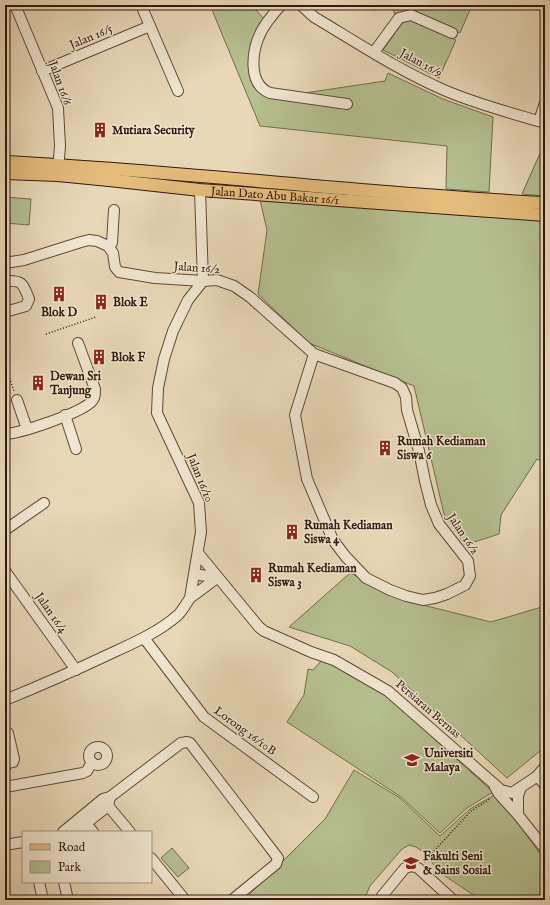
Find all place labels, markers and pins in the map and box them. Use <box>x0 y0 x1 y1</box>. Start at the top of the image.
building icon: Mutiara Security <box>91 121 109 139</box>
place label: Mutiara Security <box>112 123 196 139</box>
building icon: Blok D <box>50 285 68 303</box>
building icon: Blok E <box>92 293 110 311</box>
place label: Blok E <box>113 295 149 310</box>
place label: Blok D <box>41 305 77 320</box>
building icon: Blok F <box>90 348 108 366</box>
place label: Blok F <box>111 350 146 365</box>
place label: Dewan Sri Tanjung <box>49 369 102 399</box>
building icon: Dewan Sri Tanjung <box>29 374 47 392</box>
place label: Rumah Kediaman Siswa 6 <box>397 434 486 463</box>
building icon: Rumah Kediaman Siswa 6 <box>376 439 394 457</box>
place label: Rumah Kediaman Siswa 4 <box>304 518 393 547</box>
building icon: Rumah Kediaman Siswa 4 <box>283 523 301 541</box>
place label: Rumah Kediaman Siswa 3 <box>268 561 357 590</box>
building icon: Rumah Kediaman Siswa 3 <box>247 566 265 584</box>
place label: Universiti Malaya <box>423 746 474 776</box>
school or university icon: Universiti Malaya <box>403 751 421 769</box>
place label: Fakulti Seni & Sains Sosial <box>423 849 492 878</box>
school or university icon: Fakulti Seni & Sains Sosial <box>402 854 420 872</box>

